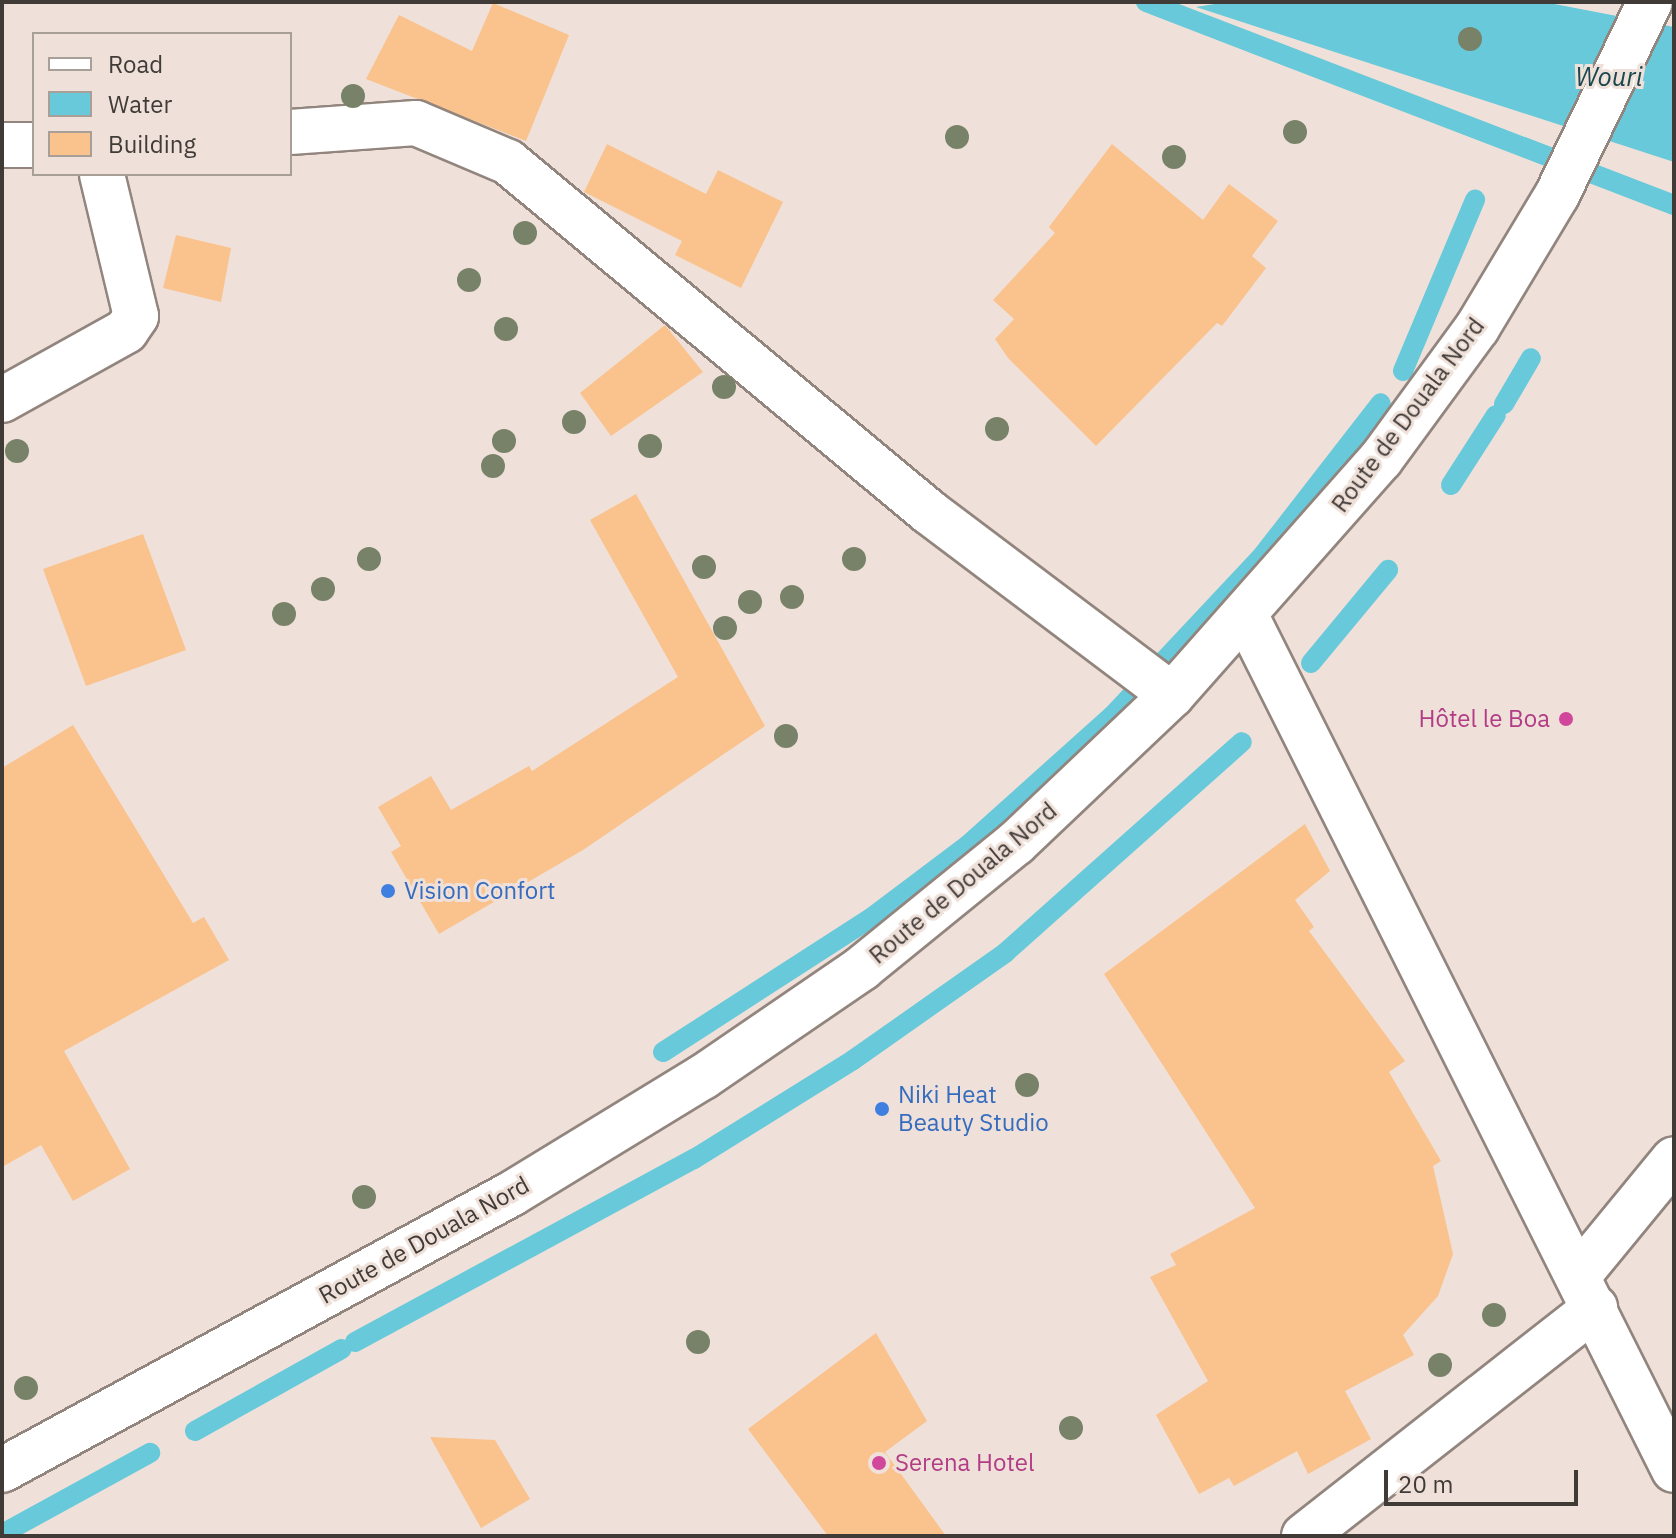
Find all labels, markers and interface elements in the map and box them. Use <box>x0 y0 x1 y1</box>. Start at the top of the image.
legend <box>32 32 292 176</box>
text: Road <box>108 48 163 80</box>
water label: Wouri <box>1575 61 1643 93</box>
text: Water <box>108 88 172 120</box>
text: Building <box>108 128 196 160</box>
street label: Route de Douala Nord <box>1325 312 1491 518</box>
place label: Hôtel le Boa <box>1419 705 1550 733</box>
marker: Hôtel le Boa <box>1557 710 1575 728</box>
street label: Route de Douala Nord <box>863 796 1063 970</box>
place label: Vision Confort <box>404 877 555 905</box>
marker: Vision Confort <box>379 882 397 900</box>
place label: Niki Heat Beauty Studio <box>898 1081 1049 1137</box>
marker: Niki Heat Beauty Studio <box>873 1100 891 1118</box>
street label: Route de Douala Nord <box>314 1170 534 1310</box>
place label: Serena Hotel <box>895 1449 1035 1477</box>
marker: Serena Hotel <box>870 1454 888 1472</box>
scale bar <box>1388 1454 1582 1504</box>
text: 20 m <box>1398 1468 1453 1500</box>

